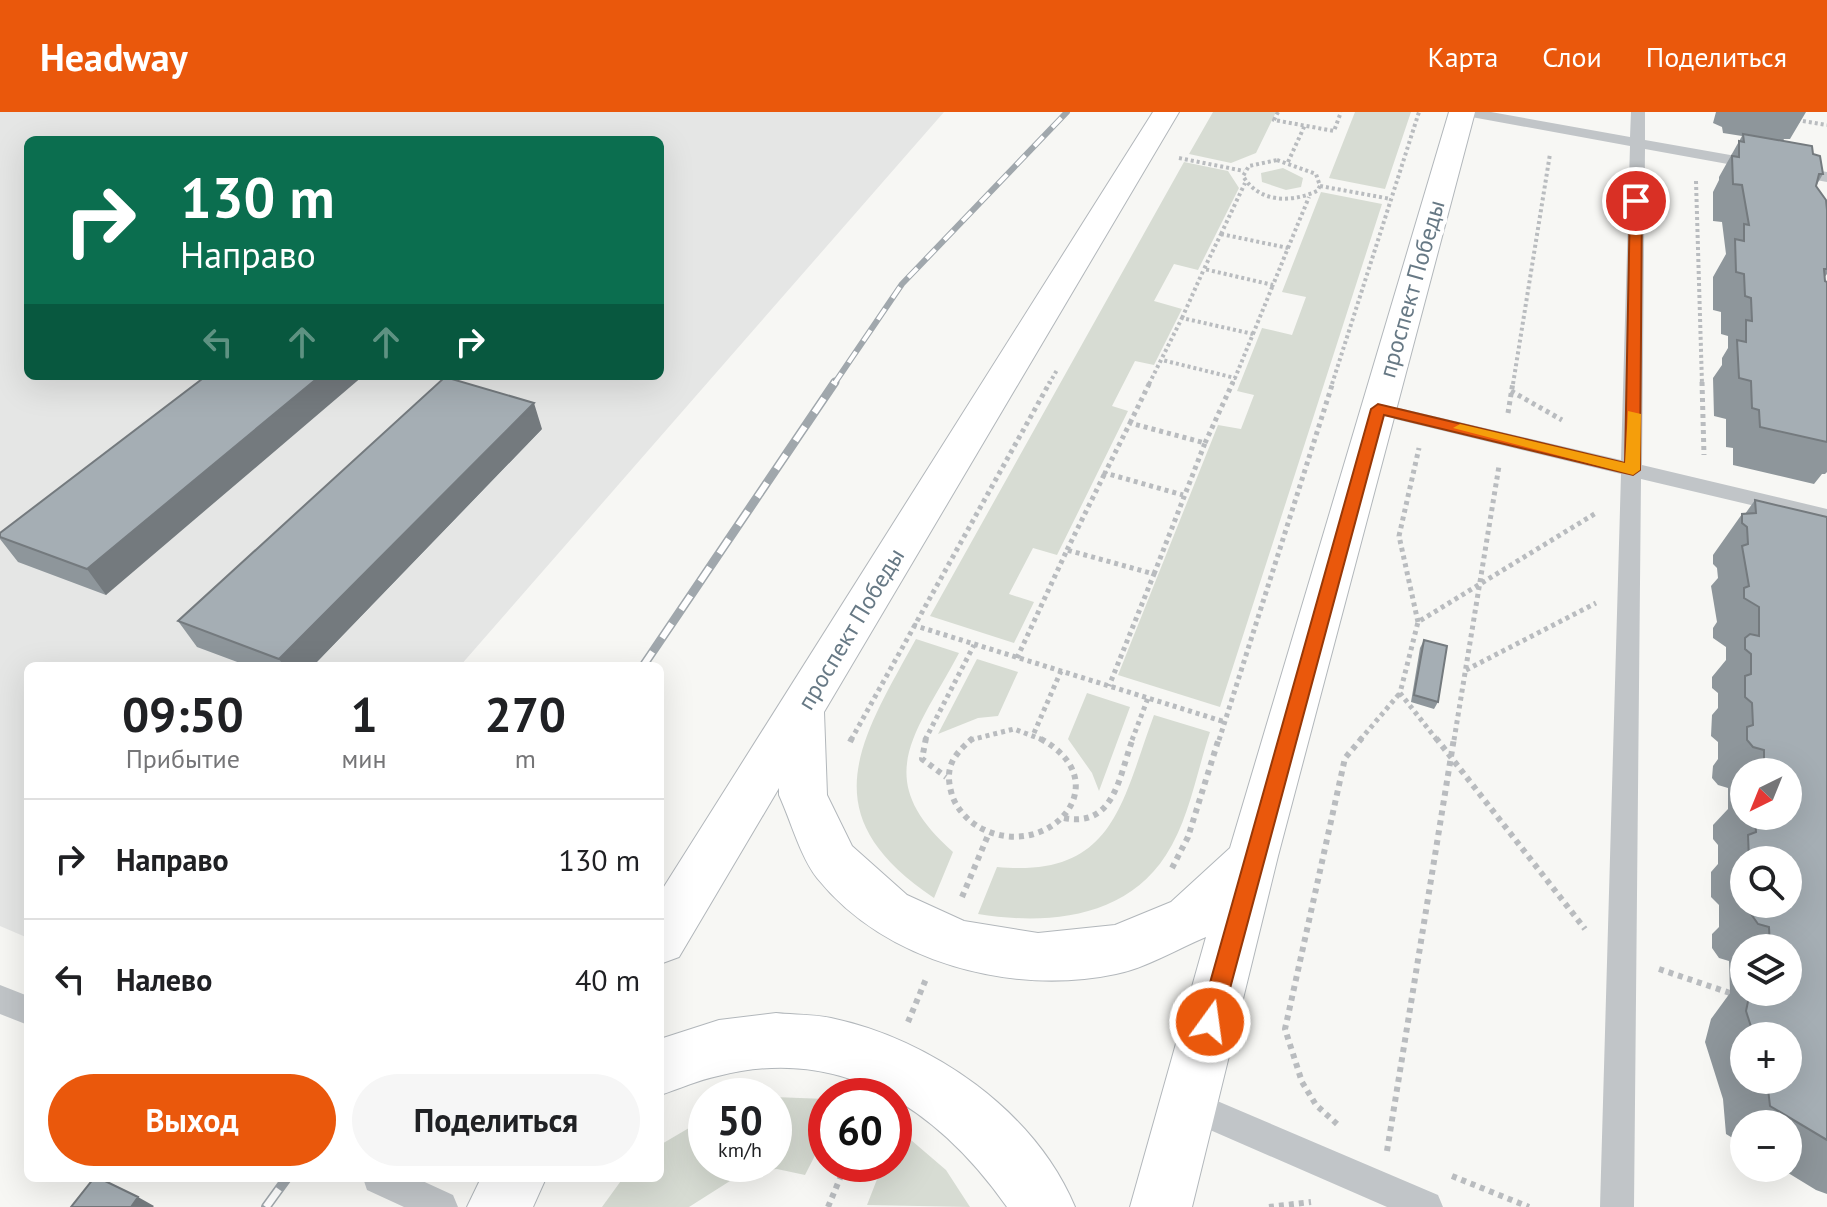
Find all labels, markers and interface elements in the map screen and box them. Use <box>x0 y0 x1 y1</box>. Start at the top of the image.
text: Headway <box>40 32 188 81</box>
text: Карта <box>1428 38 1498 75</box>
text: Слои <box>1542 38 1602 75</box>
text: Поделиться <box>1646 38 1787 75</box>
text: 130 m <box>180 161 335 233</box>
pin <box>1602 167 1670 235</box>
icon: right <box>48 168 152 272</box>
icon: arrive <box>1614 179 1658 223</box>
street label: проспект Победы <box>1371 197 1452 381</box>
text: Направо <box>180 231 316 278</box>
icon: left <box>196 320 240 364</box>
icon: ahead <box>280 320 324 364</box>
icon: ahead <box>364 320 408 364</box>
icon: right <box>448 320 492 364</box>
street label: проспект Победы <box>790 542 911 715</box>
text: 09:50 <box>122 683 244 745</box>
text: 1 <box>350 683 378 745</box>
text: 270 <box>484 683 566 745</box>
text: Прибытие <box>126 742 240 775</box>
text: мин <box>342 742 387 775</box>
text: m <box>515 742 536 775</box>
north arrow <box>1730 758 1802 830</box>
map controls <box>1730 758 1802 1182</box>
icon: right <box>48 837 92 881</box>
text: Направо <box>116 840 229 879</box>
text: 130 m <box>559 840 640 879</box>
button: search <box>1730 846 1802 918</box>
button: layers <box>1730 934 1802 1006</box>
icon: left <box>48 957 92 1001</box>
text: Налево <box>116 960 212 999</box>
text: 40 m <box>575 960 640 999</box>
position arrow <box>1168 980 1252 1064</box>
button: + <box>1730 1022 1802 1094</box>
button: Выход <box>48 1074 336 1166</box>
button: Поделиться <box>352 1074 640 1166</box>
speed limit sign: 60 <box>808 1078 912 1182</box>
text: 50 <box>717 1094 763 1146</box>
button: − <box>1730 1110 1802 1182</box>
text: km/h <box>718 1137 762 1163</box>

